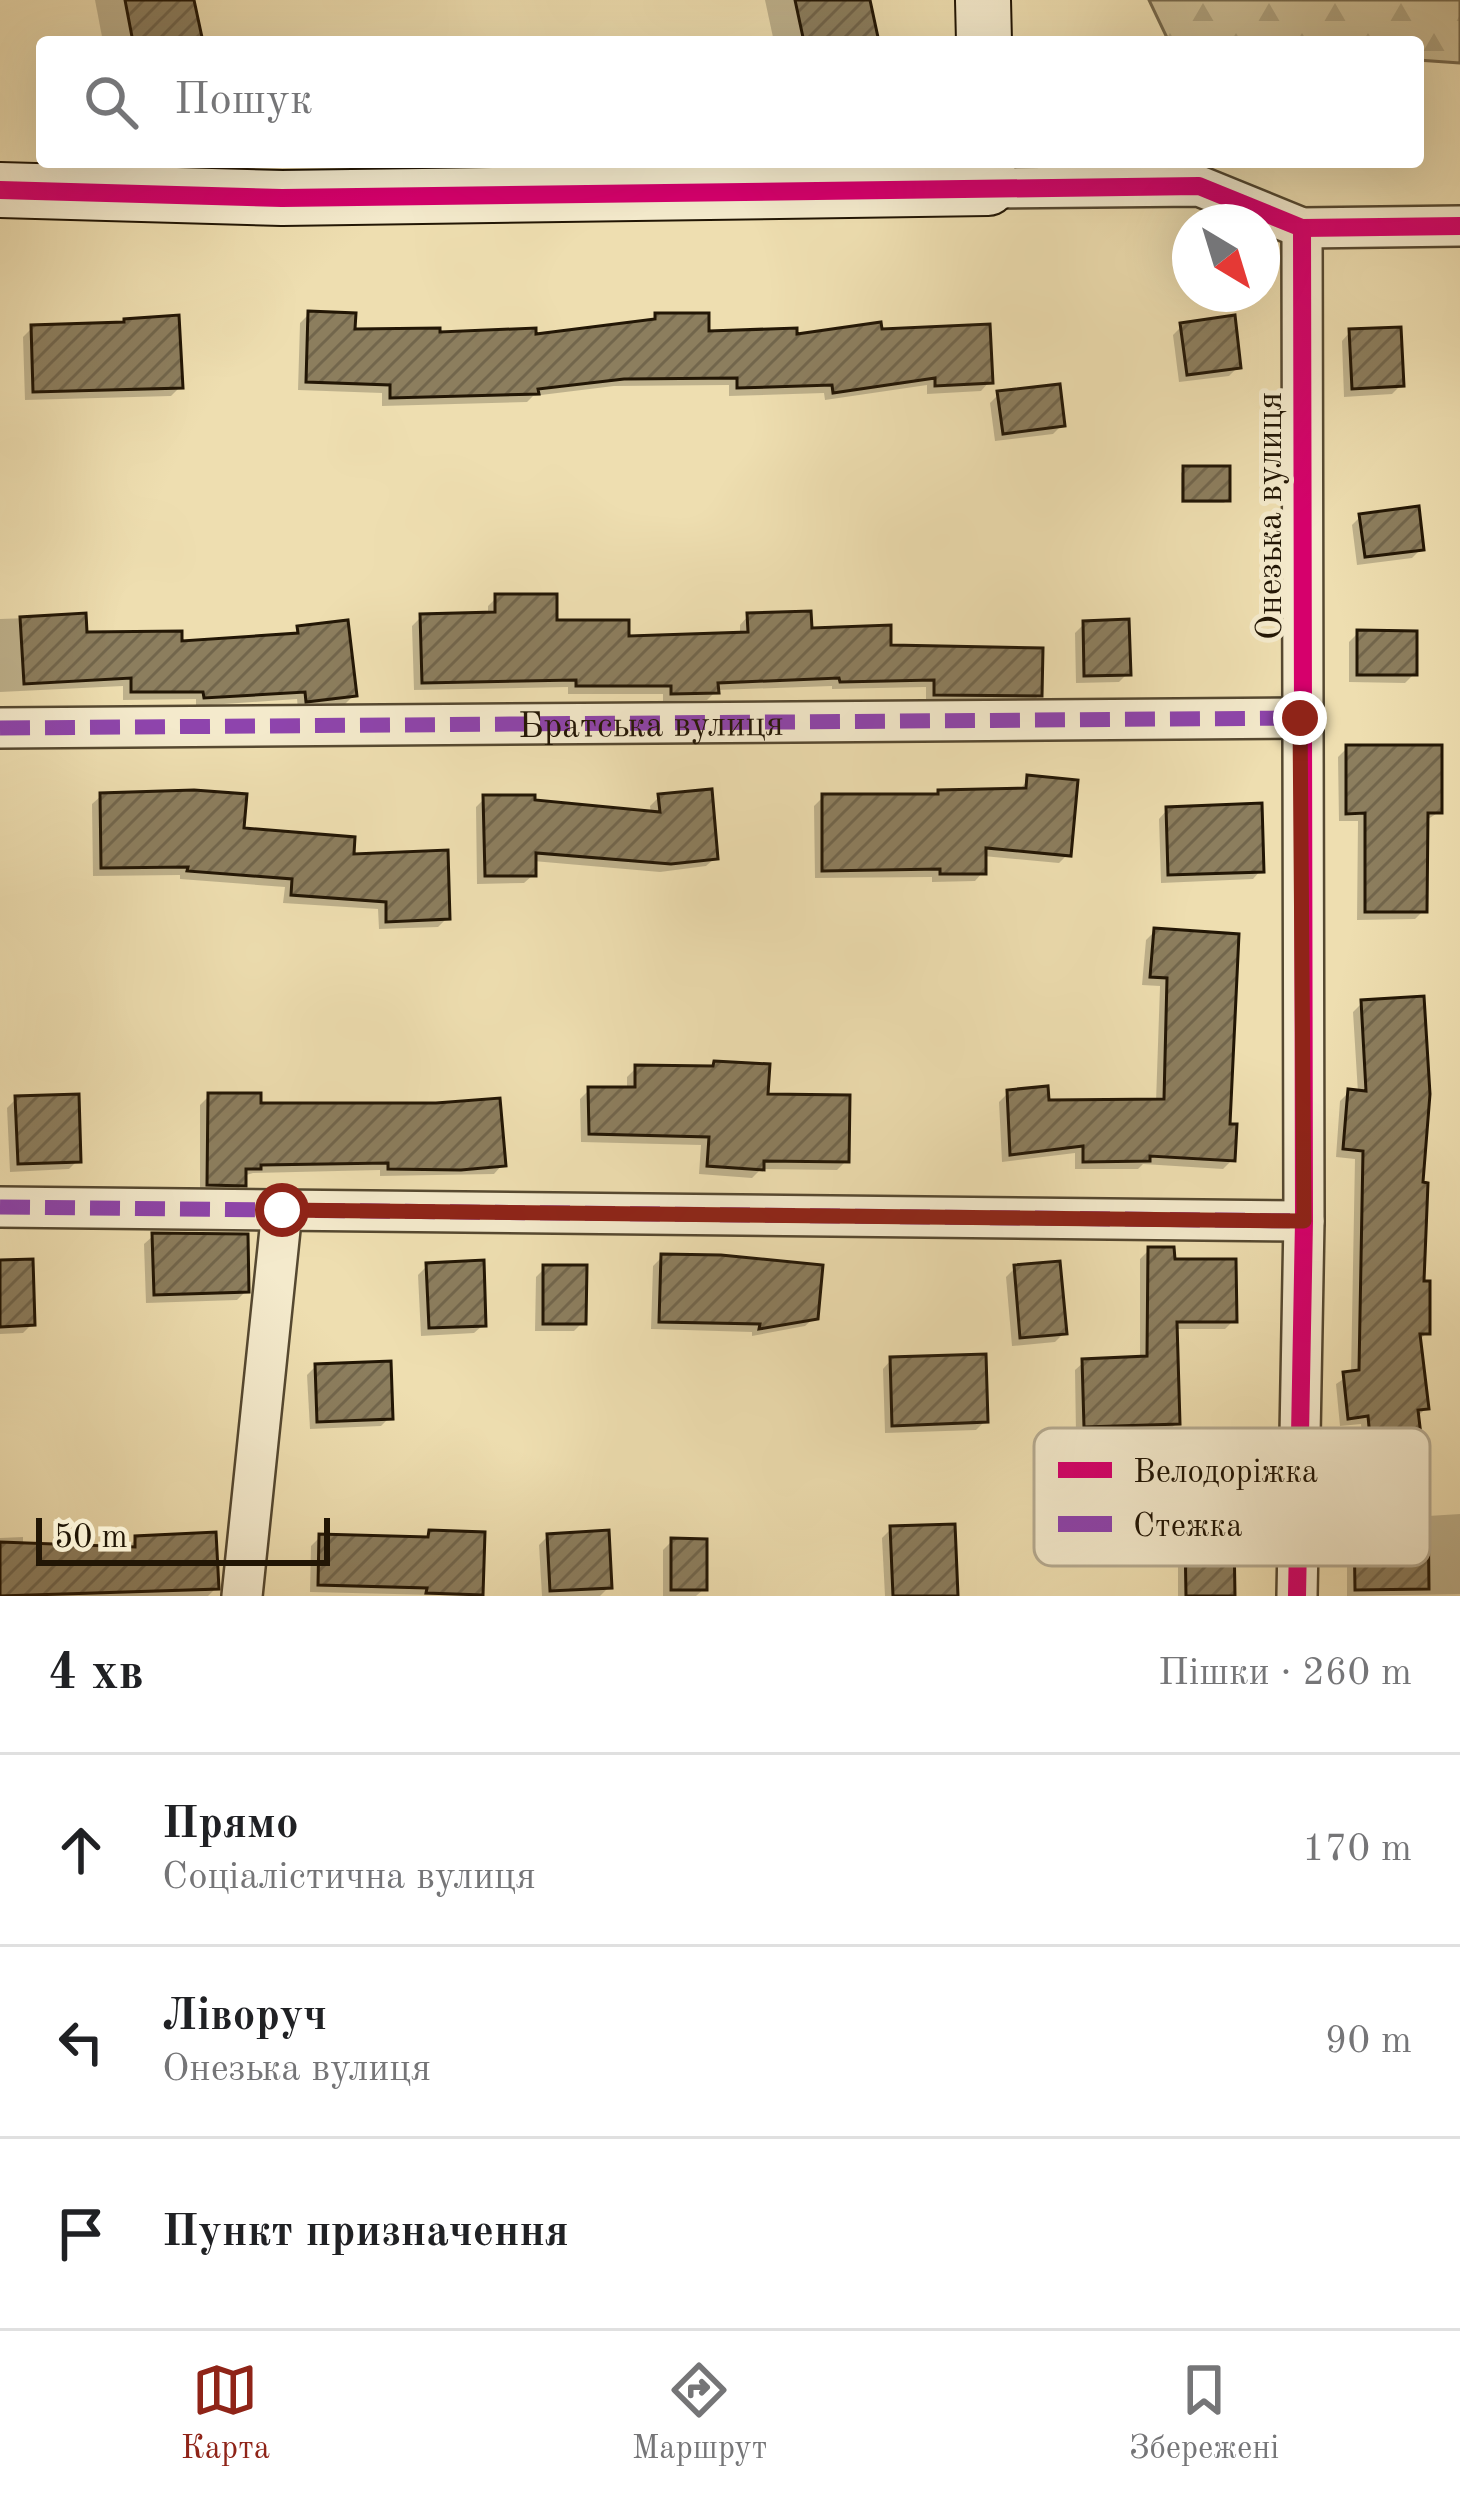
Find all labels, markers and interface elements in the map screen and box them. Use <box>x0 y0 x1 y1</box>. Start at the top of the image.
search box <box>36 36 1424 168</box>
icon: search <box>78 69 144 135</box>
text: Пошук <box>174 79 313 124</box>
north arrow <box>1172 204 1280 312</box>
street label: Онезька вулиця <box>1254 392 1290 640</box>
route end <box>1273 691 1327 745</box>
street label: Братська вулиця <box>518 708 784 746</box>
route start <box>255 1183 309 1237</box>
legend <box>1034 1428 1430 1566</box>
text: Велодоріжка <box>1133 1457 1318 1490</box>
text: Стежка <box>1133 1511 1242 1544</box>
scale bar <box>36 1512 330 1565</box>
text: 50 m <box>54 1522 128 1555</box>
text: 4 хв <box>48 1649 144 1700</box>
text: Пішки · 260 m <box>1158 1654 1412 1693</box>
text: Прямо <box>162 1803 299 1848</box>
icon: ahead <box>48 1817 114 1883</box>
text: 170 m <box>1302 1830 1412 1869</box>
text: Соціалістична вулиця <box>162 1858 536 1897</box>
text: Ліворуч <box>162 1995 327 2040</box>
icon: left <box>48 2009 114 2075</box>
text: 90 m <box>1325 2022 1412 2061</box>
text: Онезька вулиця <box>162 2050 431 2089</box>
icon: arrive <box>48 2201 114 2267</box>
text: Пункт призначення <box>162 2211 569 2256</box>
tab: Карта <box>181 2357 270 2470</box>
tab: Маршрут <box>632 2357 767 2470</box>
tab: Збережені <box>1129 2357 1279 2470</box>

